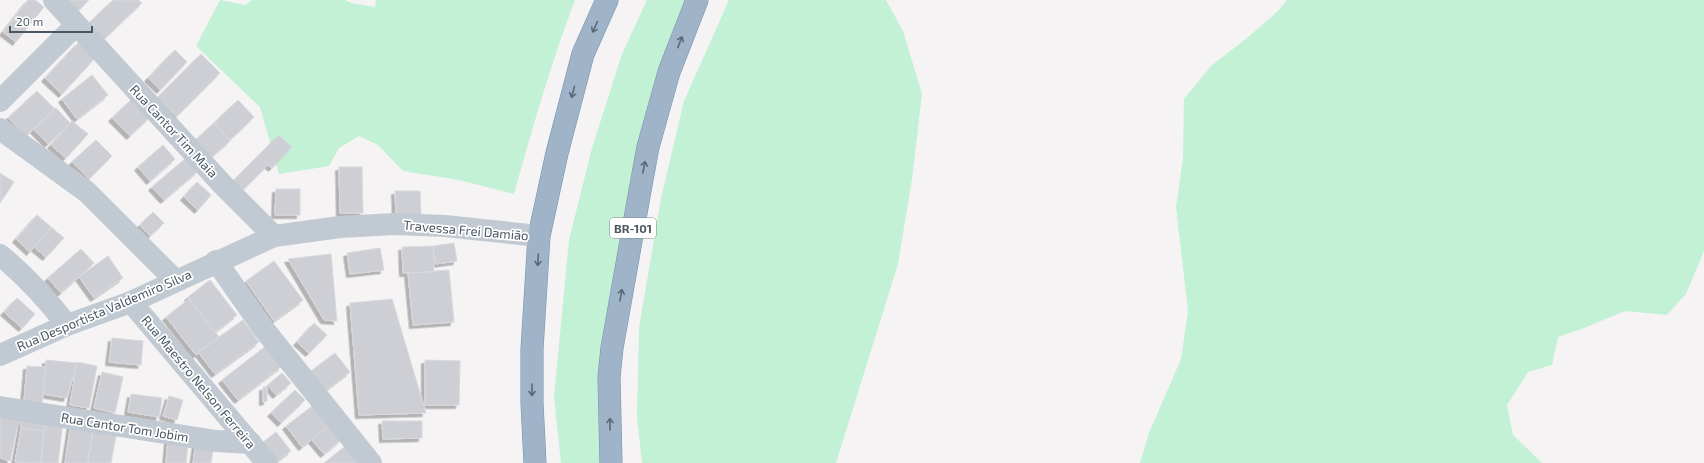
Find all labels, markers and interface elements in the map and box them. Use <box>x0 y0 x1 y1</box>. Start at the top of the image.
scale bar <box>10 8 92 34</box>
text: 20 m <box>16 14 43 28</box>
one-way arrow <box>591 21 598 33</box>
one-way arrow <box>677 37 685 49</box>
street label: Rua Cantor Tim Maia <box>127 81 221 181</box>
one-way arrow <box>569 85 576 98</box>
one-way arrow <box>640 161 648 174</box>
street label: Travessa Frei Damião <box>403 217 529 243</box>
road number: BR-101 <box>610 218 656 238</box>
one-way arrow <box>534 253 541 266</box>
street label: Rua Desportista Valdemiro Silva <box>14 266 194 354</box>
one-way arrow <box>617 289 625 302</box>
street label: Rua Maestro Nelson Ferreira <box>139 312 259 452</box>
one-way arrow <box>528 383 536 396</box>
street label: Rua Cantor Tom Jobim <box>60 409 190 445</box>
one-way arrow <box>606 418 614 431</box>

